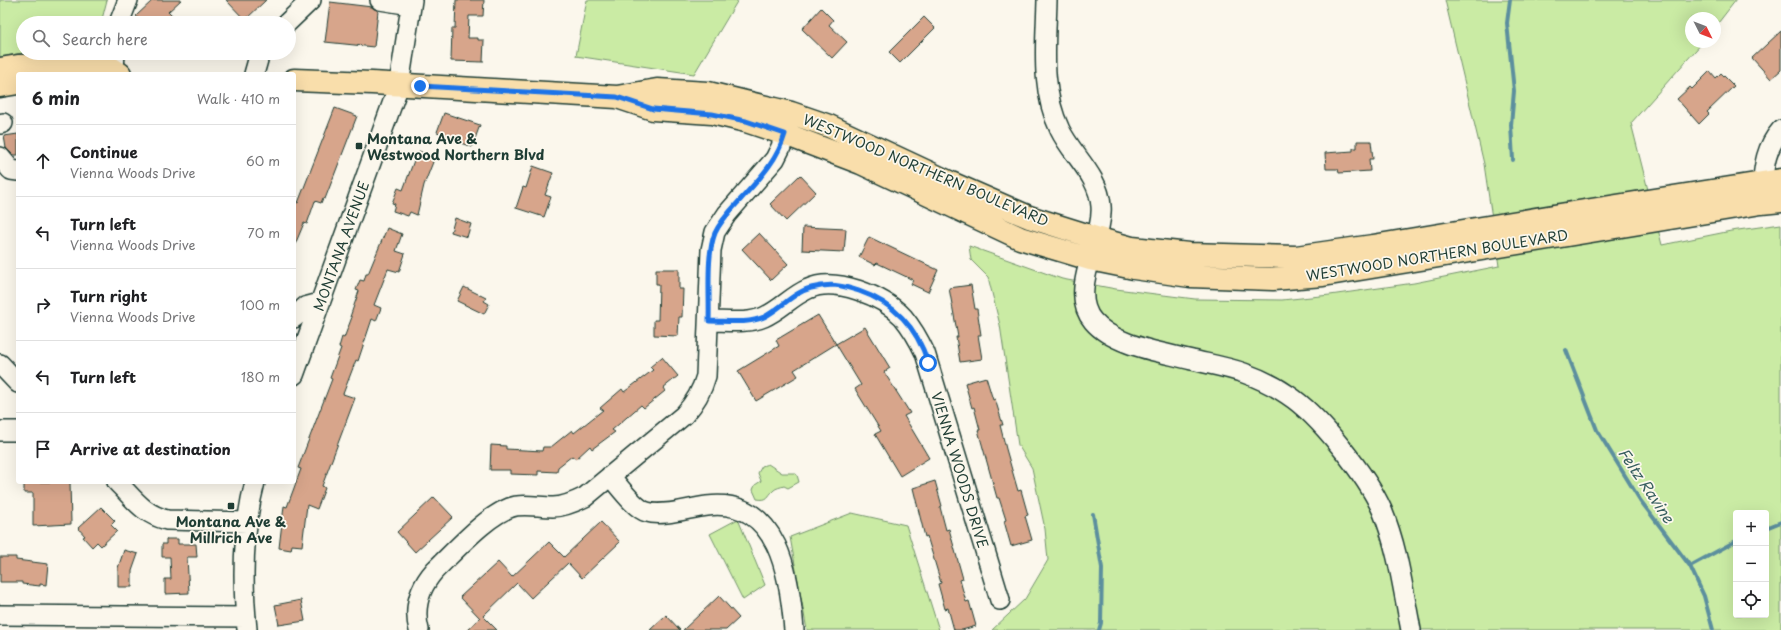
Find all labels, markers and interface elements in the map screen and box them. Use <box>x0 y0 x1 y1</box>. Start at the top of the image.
north arrow <box>1685 12 1721 48</box>
search box <box>16 16 296 60</box>
icon: search <box>30 27 52 49</box>
text: Search here <box>62 27 148 50</box>
route end <box>411 77 429 95</box>
text: 6 min <box>32 85 80 111</box>
text: Walk · 410 m <box>197 89 280 108</box>
street label: WESTWOOD NORTHERN BOULEVARD <box>800 109 1052 231</box>
place label: Montana Ave & Westwood Northern Blvd <box>367 128 545 165</box>
text: Continue <box>70 140 138 163</box>
marker: Montana Ave & Westwood Northern Blvd <box>354 141 364 151</box>
icon: ahead <box>32 150 54 172</box>
text: 60 m <box>246 151 280 170</box>
text: Vienna Woods Drive <box>70 163 195 182</box>
street label: MONTANA AVENUE <box>308 178 374 314</box>
text: Turn left <box>70 212 136 235</box>
icon: left <box>32 222 54 244</box>
text: 70 m <box>247 223 280 242</box>
street label: WESTWOOD NORTHERN BOULEVARD <box>1304 224 1570 286</box>
text: Vienna Woods Drive <box>70 235 195 254</box>
text: Turn right <box>70 284 147 307</box>
icon: right <box>32 294 54 316</box>
text: 100 m <box>240 295 280 314</box>
text: Vienna Woods Drive <box>70 307 195 326</box>
route start <box>919 354 937 372</box>
text: Turn left <box>70 365 136 388</box>
icon: left <box>32 366 54 388</box>
text: 180 m <box>241 367 280 386</box>
street label: VIENNA WOODS DRIVE <box>926 389 994 551</box>
text: Arrive at destination <box>70 437 231 460</box>
icon: arrive <box>32 438 54 460</box>
water label: Feltz Ravine <box>1613 443 1681 528</box>
marker: Montana Ave & Millrich Ave <box>226 501 236 511</box>
map controls <box>1733 510 1769 618</box>
button: + <box>1733 510 1769 546</box>
place label: Montana Ave & Millrich Ave <box>176 511 287 548</box>
button: − <box>1733 546 1769 582</box>
button: locate <box>1733 582 1769 618</box>

